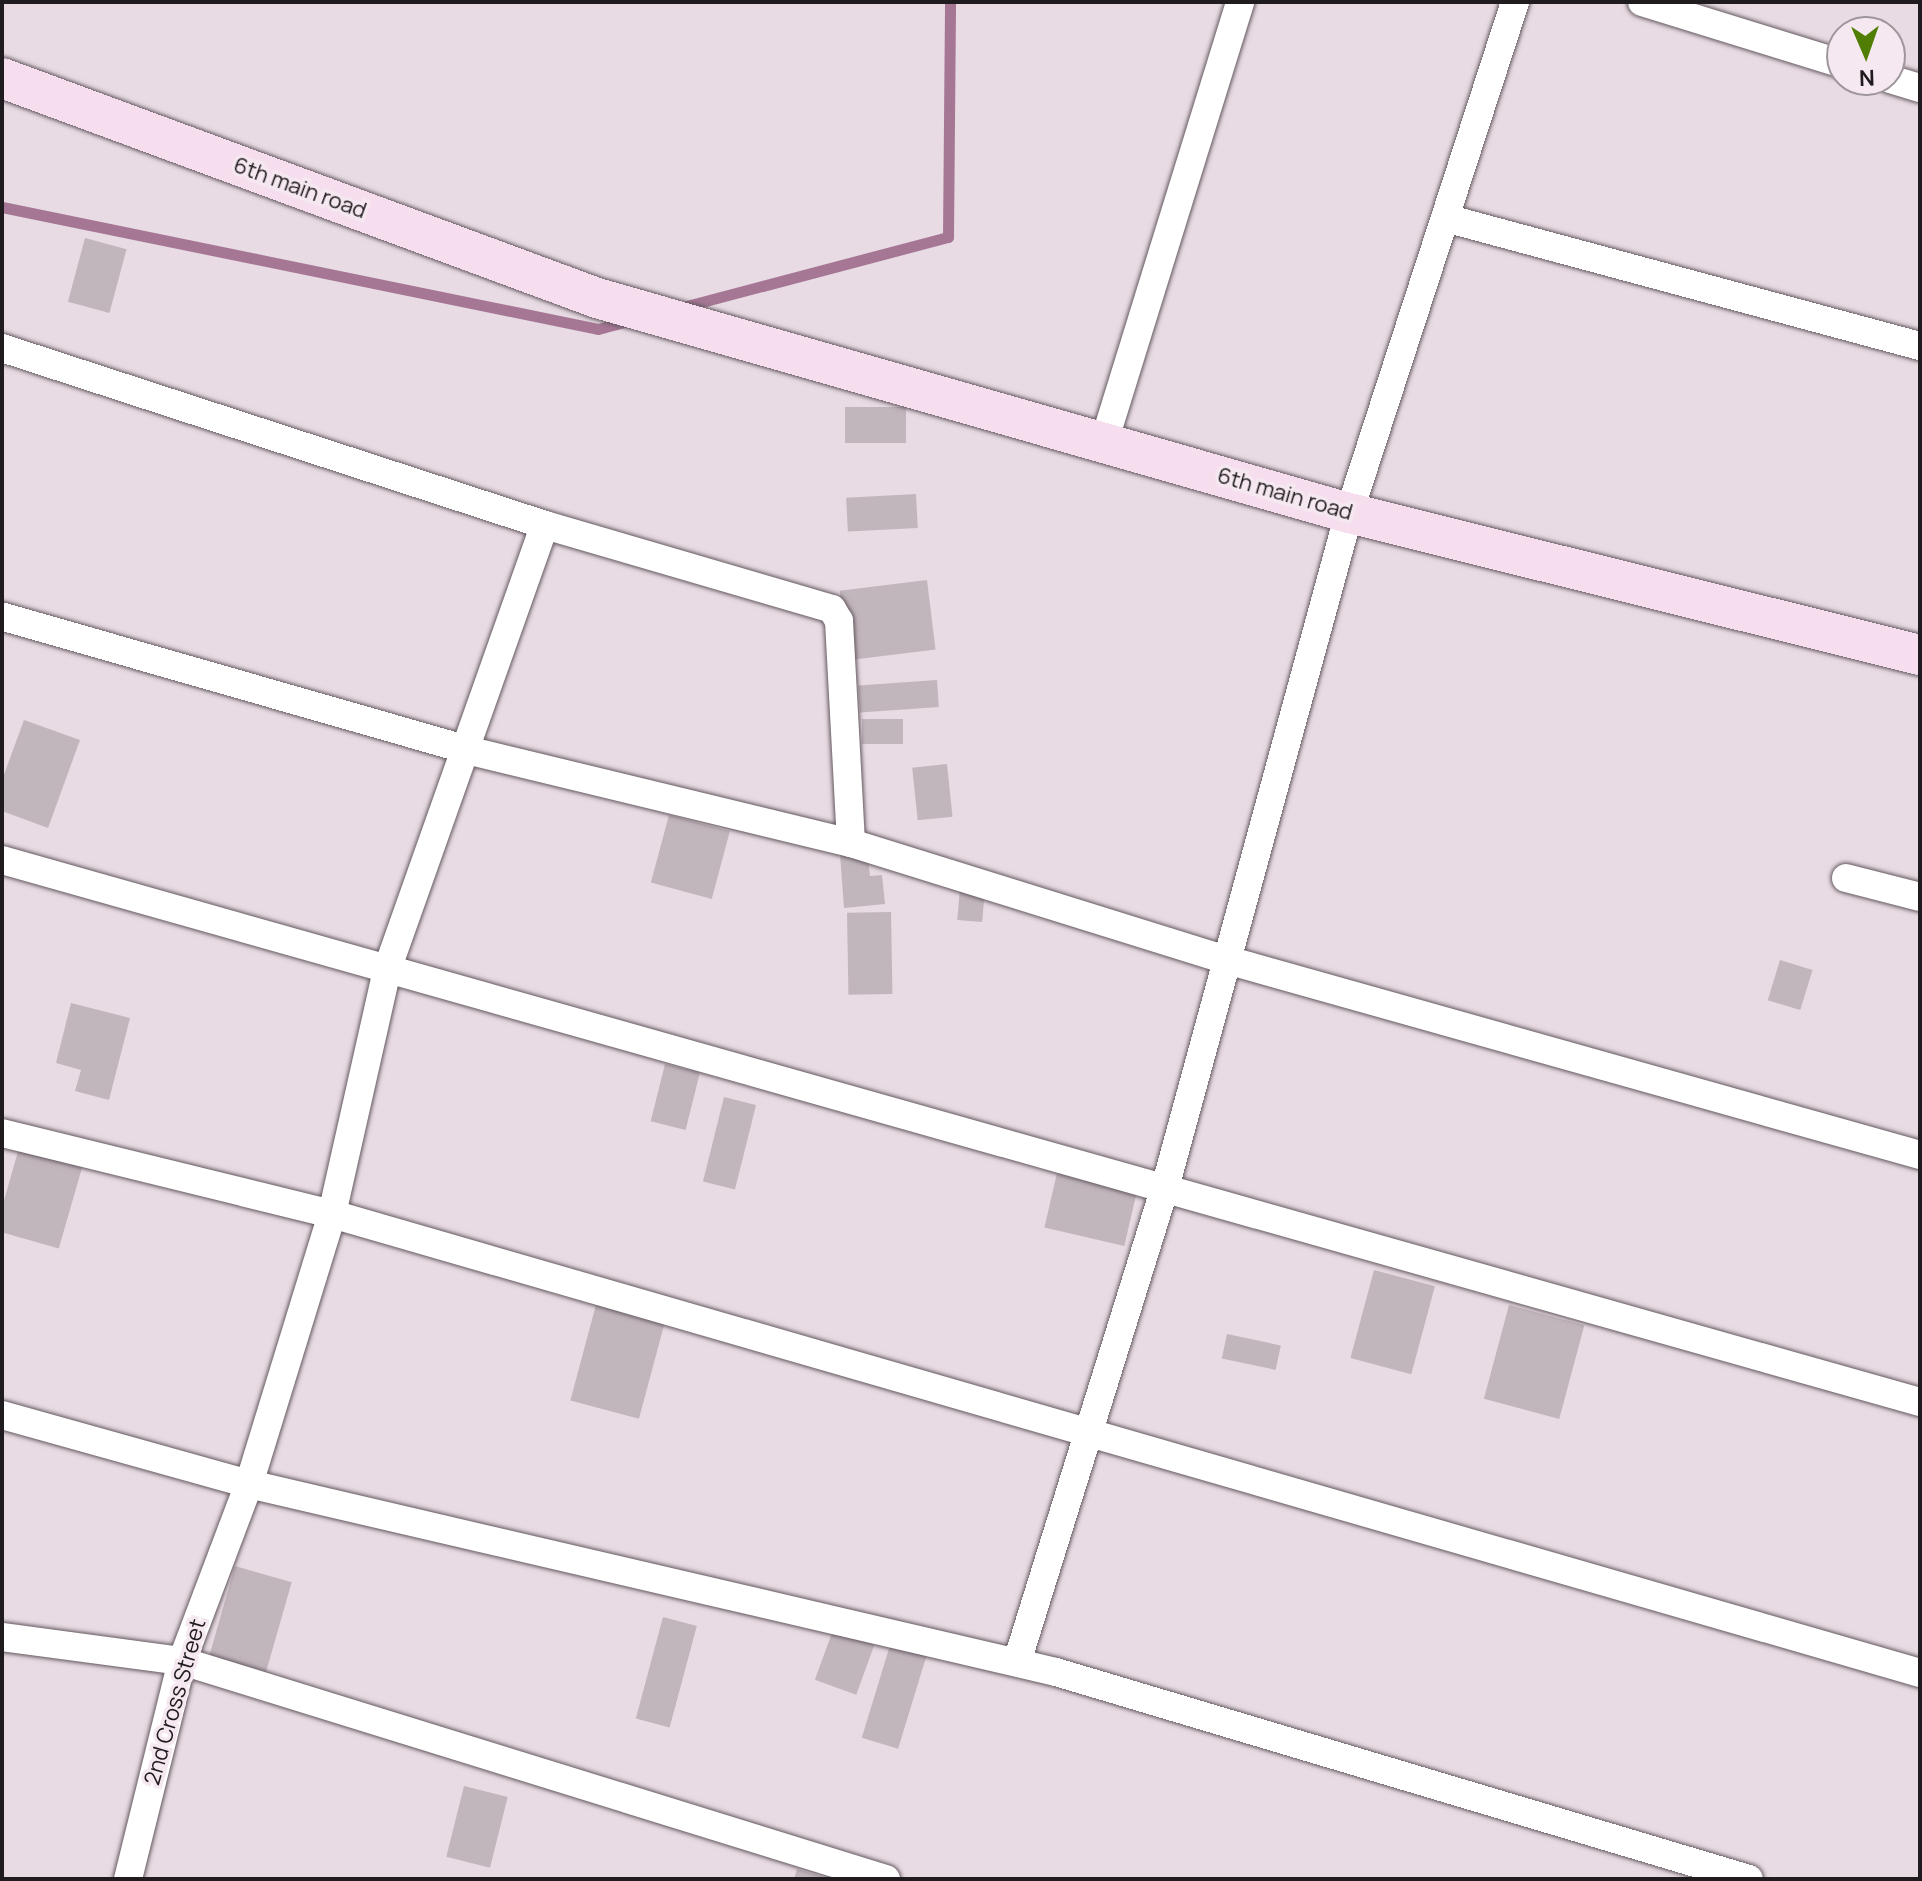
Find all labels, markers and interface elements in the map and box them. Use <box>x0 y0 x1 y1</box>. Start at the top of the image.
north arrow <box>1826 16 1906 96</box>
text: N <box>1858 63 1875 93</box>
street label: 6th main road <box>230 152 370 224</box>
street label: 6th main road <box>1214 462 1356 526</box>
street label: 2nd Cross Street <box>139 1616 211 1788</box>

